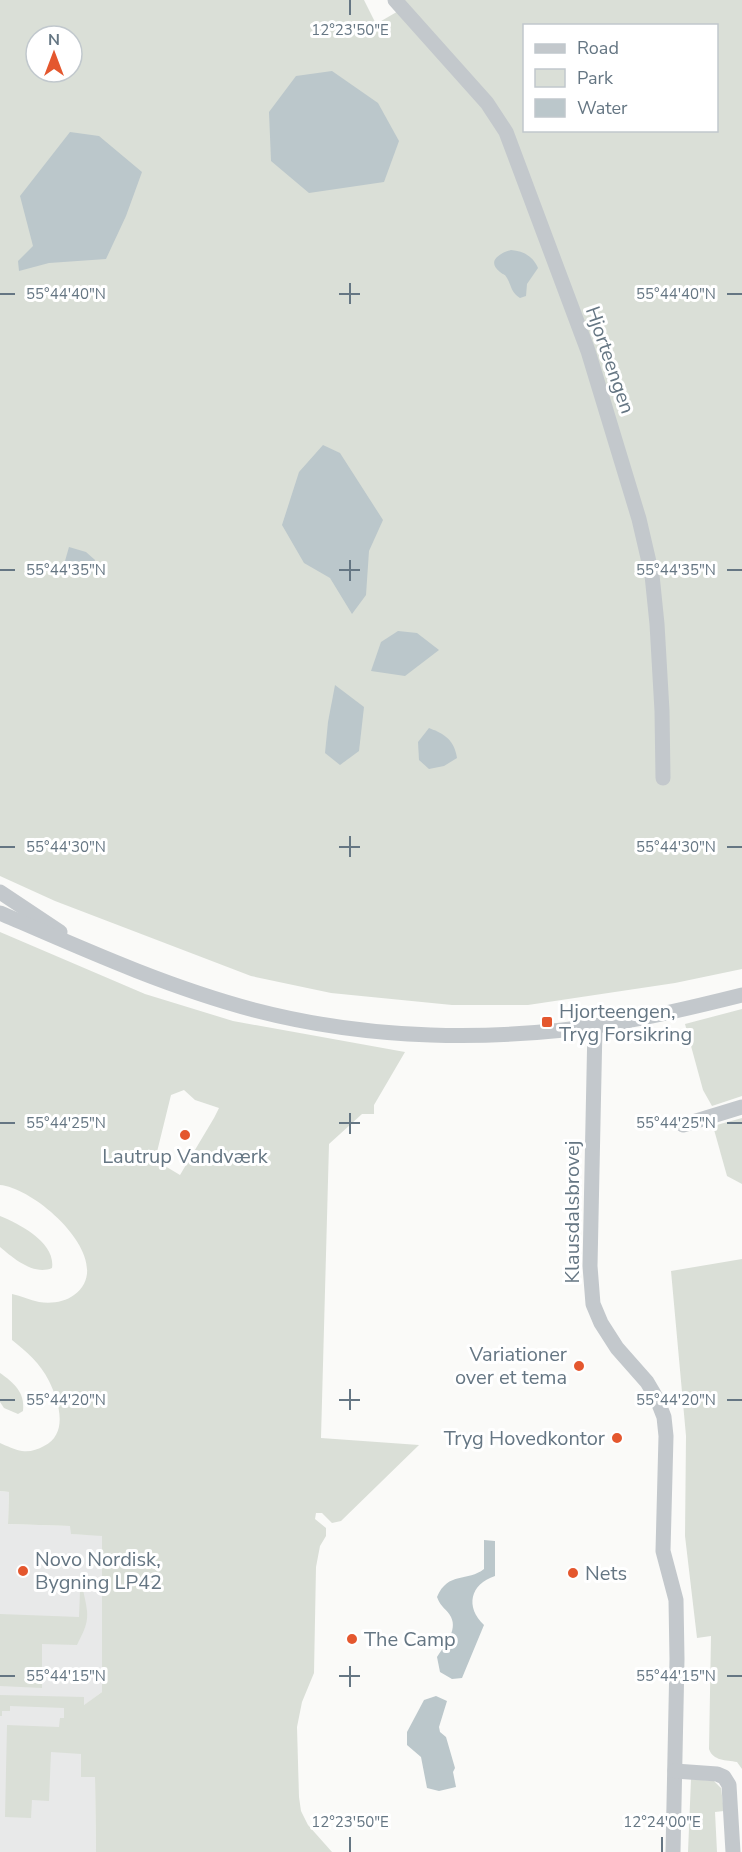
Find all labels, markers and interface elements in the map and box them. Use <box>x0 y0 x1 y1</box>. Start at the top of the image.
text: 12°23'50"E <box>311 20 389 40</box>
north arrow <box>24 24 84 84</box>
legend <box>523 24 718 132</box>
text: N <box>48 29 60 51</box>
text: Road <box>577 36 619 60</box>
text: Park <box>577 66 614 90</box>
text: Water <box>577 96 628 120</box>
text: 55°44'40"N <box>26 284 106 304</box>
text: 55°44'40"N <box>636 284 716 304</box>
street label: Hjorteengen <box>579 303 641 417</box>
text: 55°44'35"N <box>26 560 106 580</box>
text: 55°44'35"N <box>636 560 716 580</box>
text: 55°44'30"N <box>26 837 106 857</box>
text: 55°44'30"N <box>636 837 716 857</box>
place label: Hjorteengen, Tryg Forsikring <box>559 998 692 1048</box>
marker: Hjorteengen, Tryg Forsikring <box>540 1015 554 1029</box>
text: 55°44'25"N <box>26 1113 106 1133</box>
text: 55°44'25"N <box>636 1113 716 1133</box>
marker: Lautrup Vandværk <box>178 1128 192 1142</box>
street label: Klausdalsbrovej <box>559 1141 586 1283</box>
place label: Lautrup Vandværk <box>102 1143 269 1170</box>
place label: Variationer over et tema <box>455 1341 567 1391</box>
marker: Variationer over et tema <box>572 1359 586 1373</box>
text: 55°44'20"N <box>26 1390 106 1410</box>
text: 55°44'20"N <box>636 1390 716 1410</box>
place label: Tryg Hovedkontor <box>444 1425 605 1452</box>
marker: Tryg Hovedkontor <box>610 1431 624 1445</box>
place label: Novo Nordisk, Bygning LP42 <box>35 1546 162 1596</box>
place label: Nets <box>585 1560 627 1587</box>
marker: Novo Nordisk, Bygning LP42 <box>16 1564 30 1578</box>
marker: Nets <box>566 1566 580 1580</box>
place label: The Camp <box>364 1626 456 1653</box>
marker: The Camp <box>345 1632 359 1646</box>
text: 55°44'15"N <box>26 1666 106 1686</box>
text: 55°44'15"N <box>636 1666 716 1686</box>
text: 12°23'50"E <box>311 1812 389 1832</box>
text: 12°24'00"E <box>623 1812 701 1832</box>

